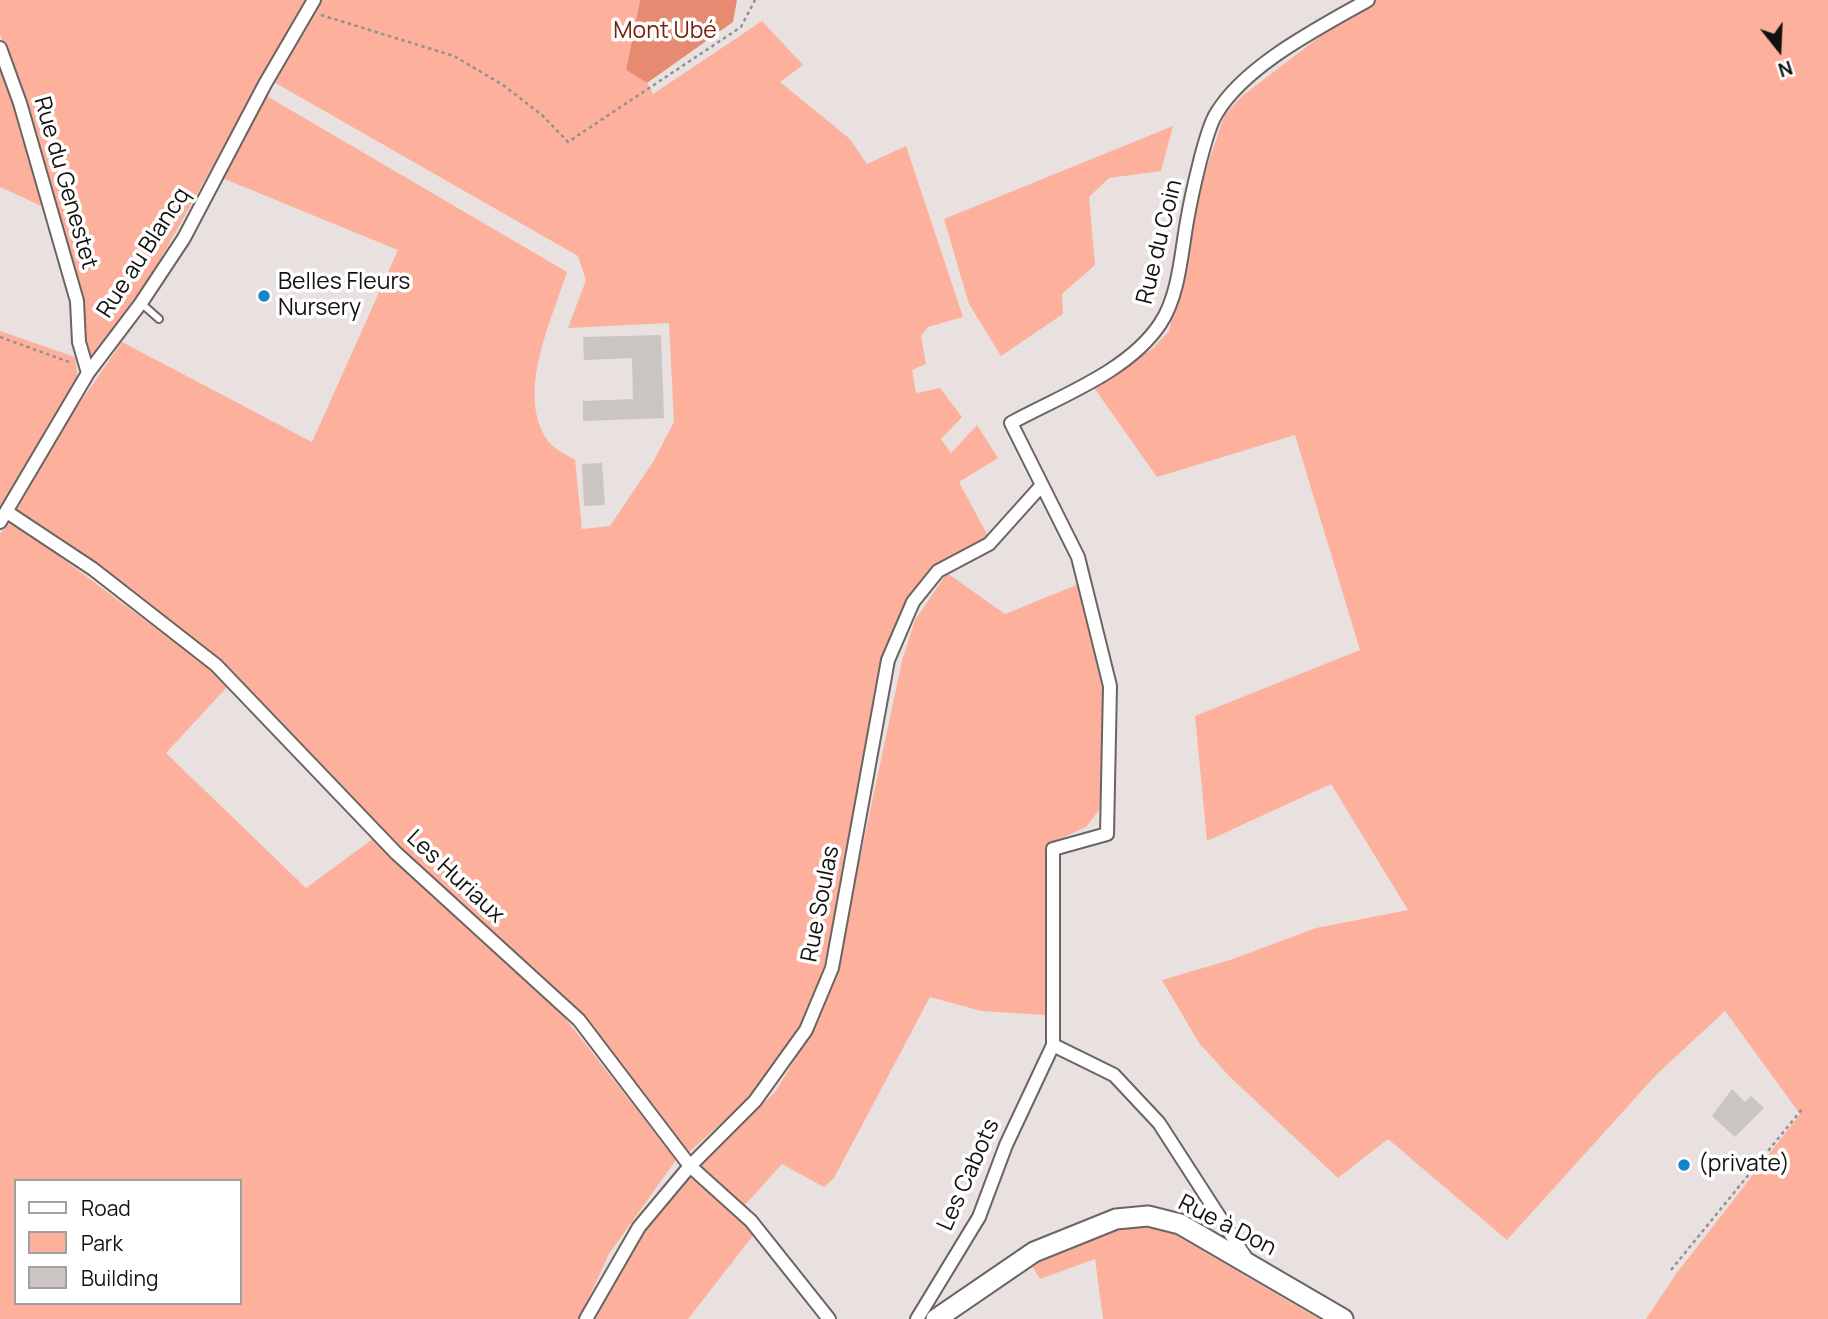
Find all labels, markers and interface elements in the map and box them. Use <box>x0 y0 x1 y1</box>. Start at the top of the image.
north arrow <box>1744 14 1814 84</box>
park label: Mont Ubé <box>613 18 717 46</box>
text: N <box>1775 54 1796 83</box>
street label: Rue du Genestet <box>27 94 103 272</box>
street label: Rue du Coin <box>1131 177 1189 307</box>
street label: Rue au Blancq <box>92 183 196 323</box>
place label: Belles Fleurs Nursery <box>278 269 410 323</box>
marker: Belles Fleurs Nursery <box>256 288 272 304</box>
street label: Les Huriaux <box>400 825 510 929</box>
street label: Rue Soulas <box>796 844 846 964</box>
street label: Les Cabots <box>932 1115 1006 1235</box>
place label: (private) <box>1698 1151 1790 1179</box>
marker: (private) <box>1676 1157 1692 1173</box>
legend <box>14 1179 242 1305</box>
street label: Rue à Don <box>1173 1190 1281 1262</box>
text: Road <box>81 1194 131 1222</box>
text: Park <box>81 1229 123 1257</box>
text: Building <box>81 1264 158 1292</box>

